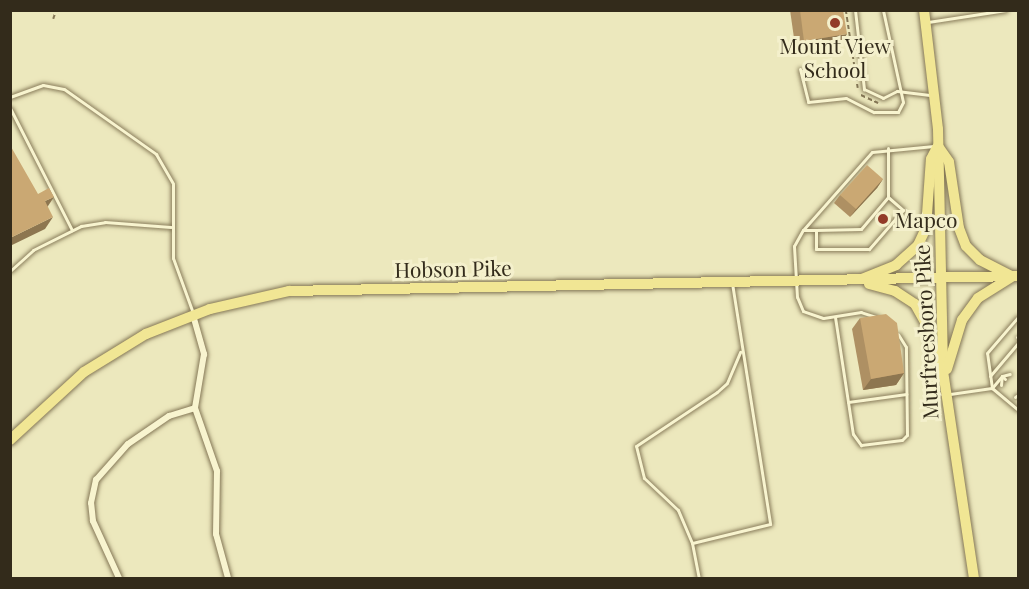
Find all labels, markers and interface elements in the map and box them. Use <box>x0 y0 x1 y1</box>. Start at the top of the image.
marker: Mount View School <box>828 16 842 30</box>
place label: Mount View School <box>779 32 891 82</box>
place label: Mapco <box>895 206 958 232</box>
marker: Mapco <box>876 212 890 226</box>
street label: Murfreesboro Pike <box>908 244 942 420</box>
street label: Hobson Pike <box>394 254 512 282</box>

